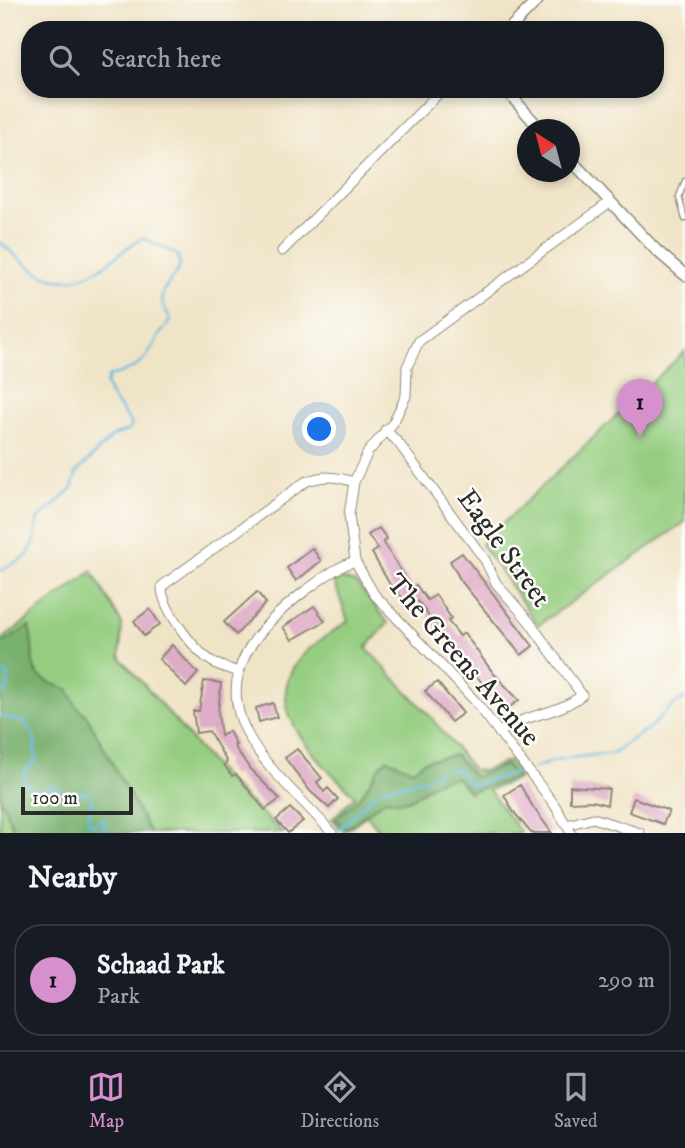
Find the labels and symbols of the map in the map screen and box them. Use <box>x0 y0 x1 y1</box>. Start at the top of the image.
north arrow <box>517 119 580 182</box>
pin: 1 <box>617 379 663 437</box>
your location <box>302 412 336 446</box>
street label: Eagle Street <box>449 482 559 614</box>
street label: The Greens Avenue <box>379 567 547 753</box>
scale bar <box>21 784 133 816</box>

